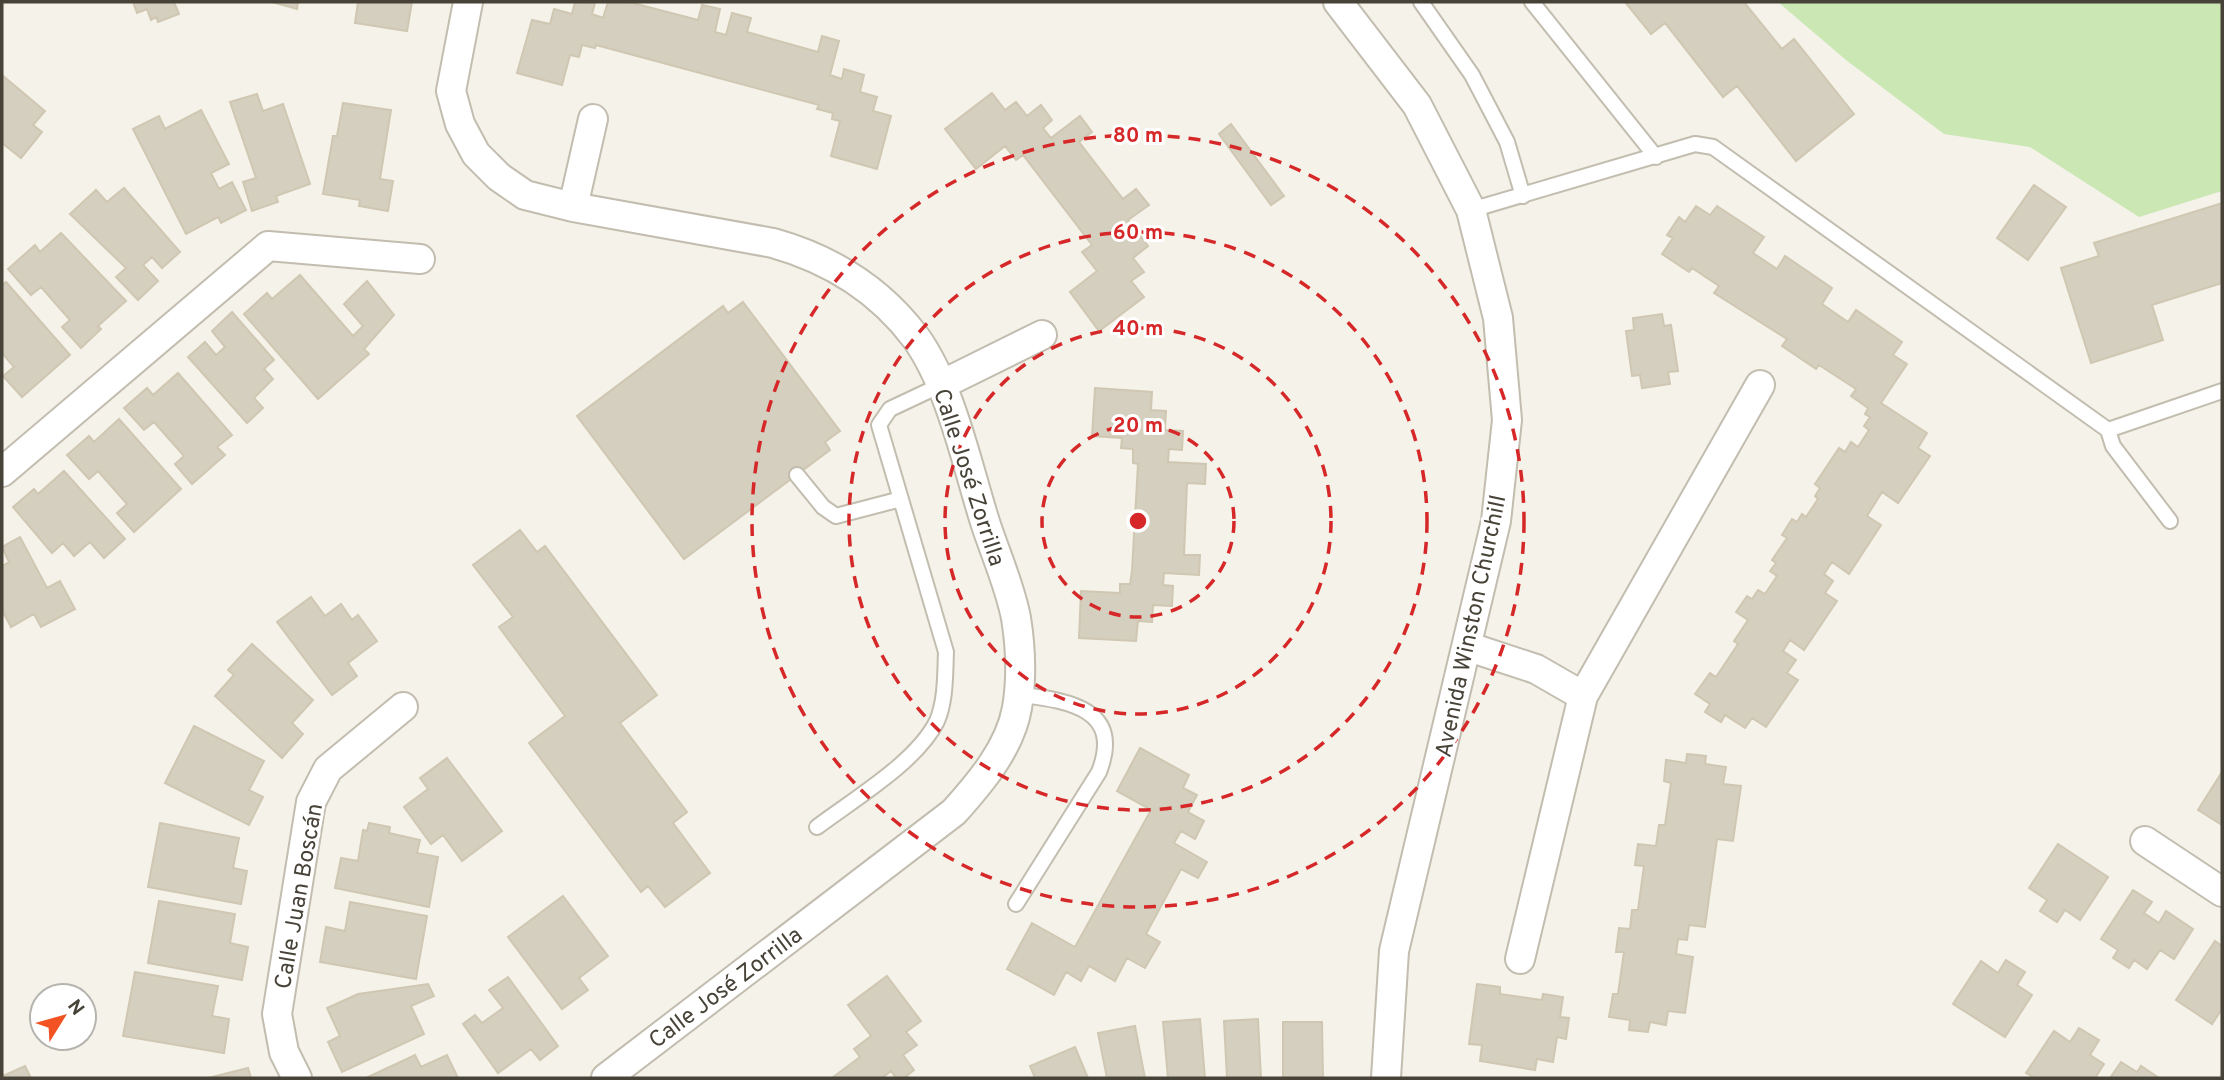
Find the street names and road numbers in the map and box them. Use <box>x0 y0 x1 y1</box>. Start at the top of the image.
street label: Calle José Zorrilla <box>925 385 1010 570</box>
street label: Avenida Winston Churchill <box>1430 493 1514 760</box>
street label: Calle Juan Boscán <box>270 801 331 992</box>
street label: Calle José Zorrilla <box>644 922 809 1056</box>

